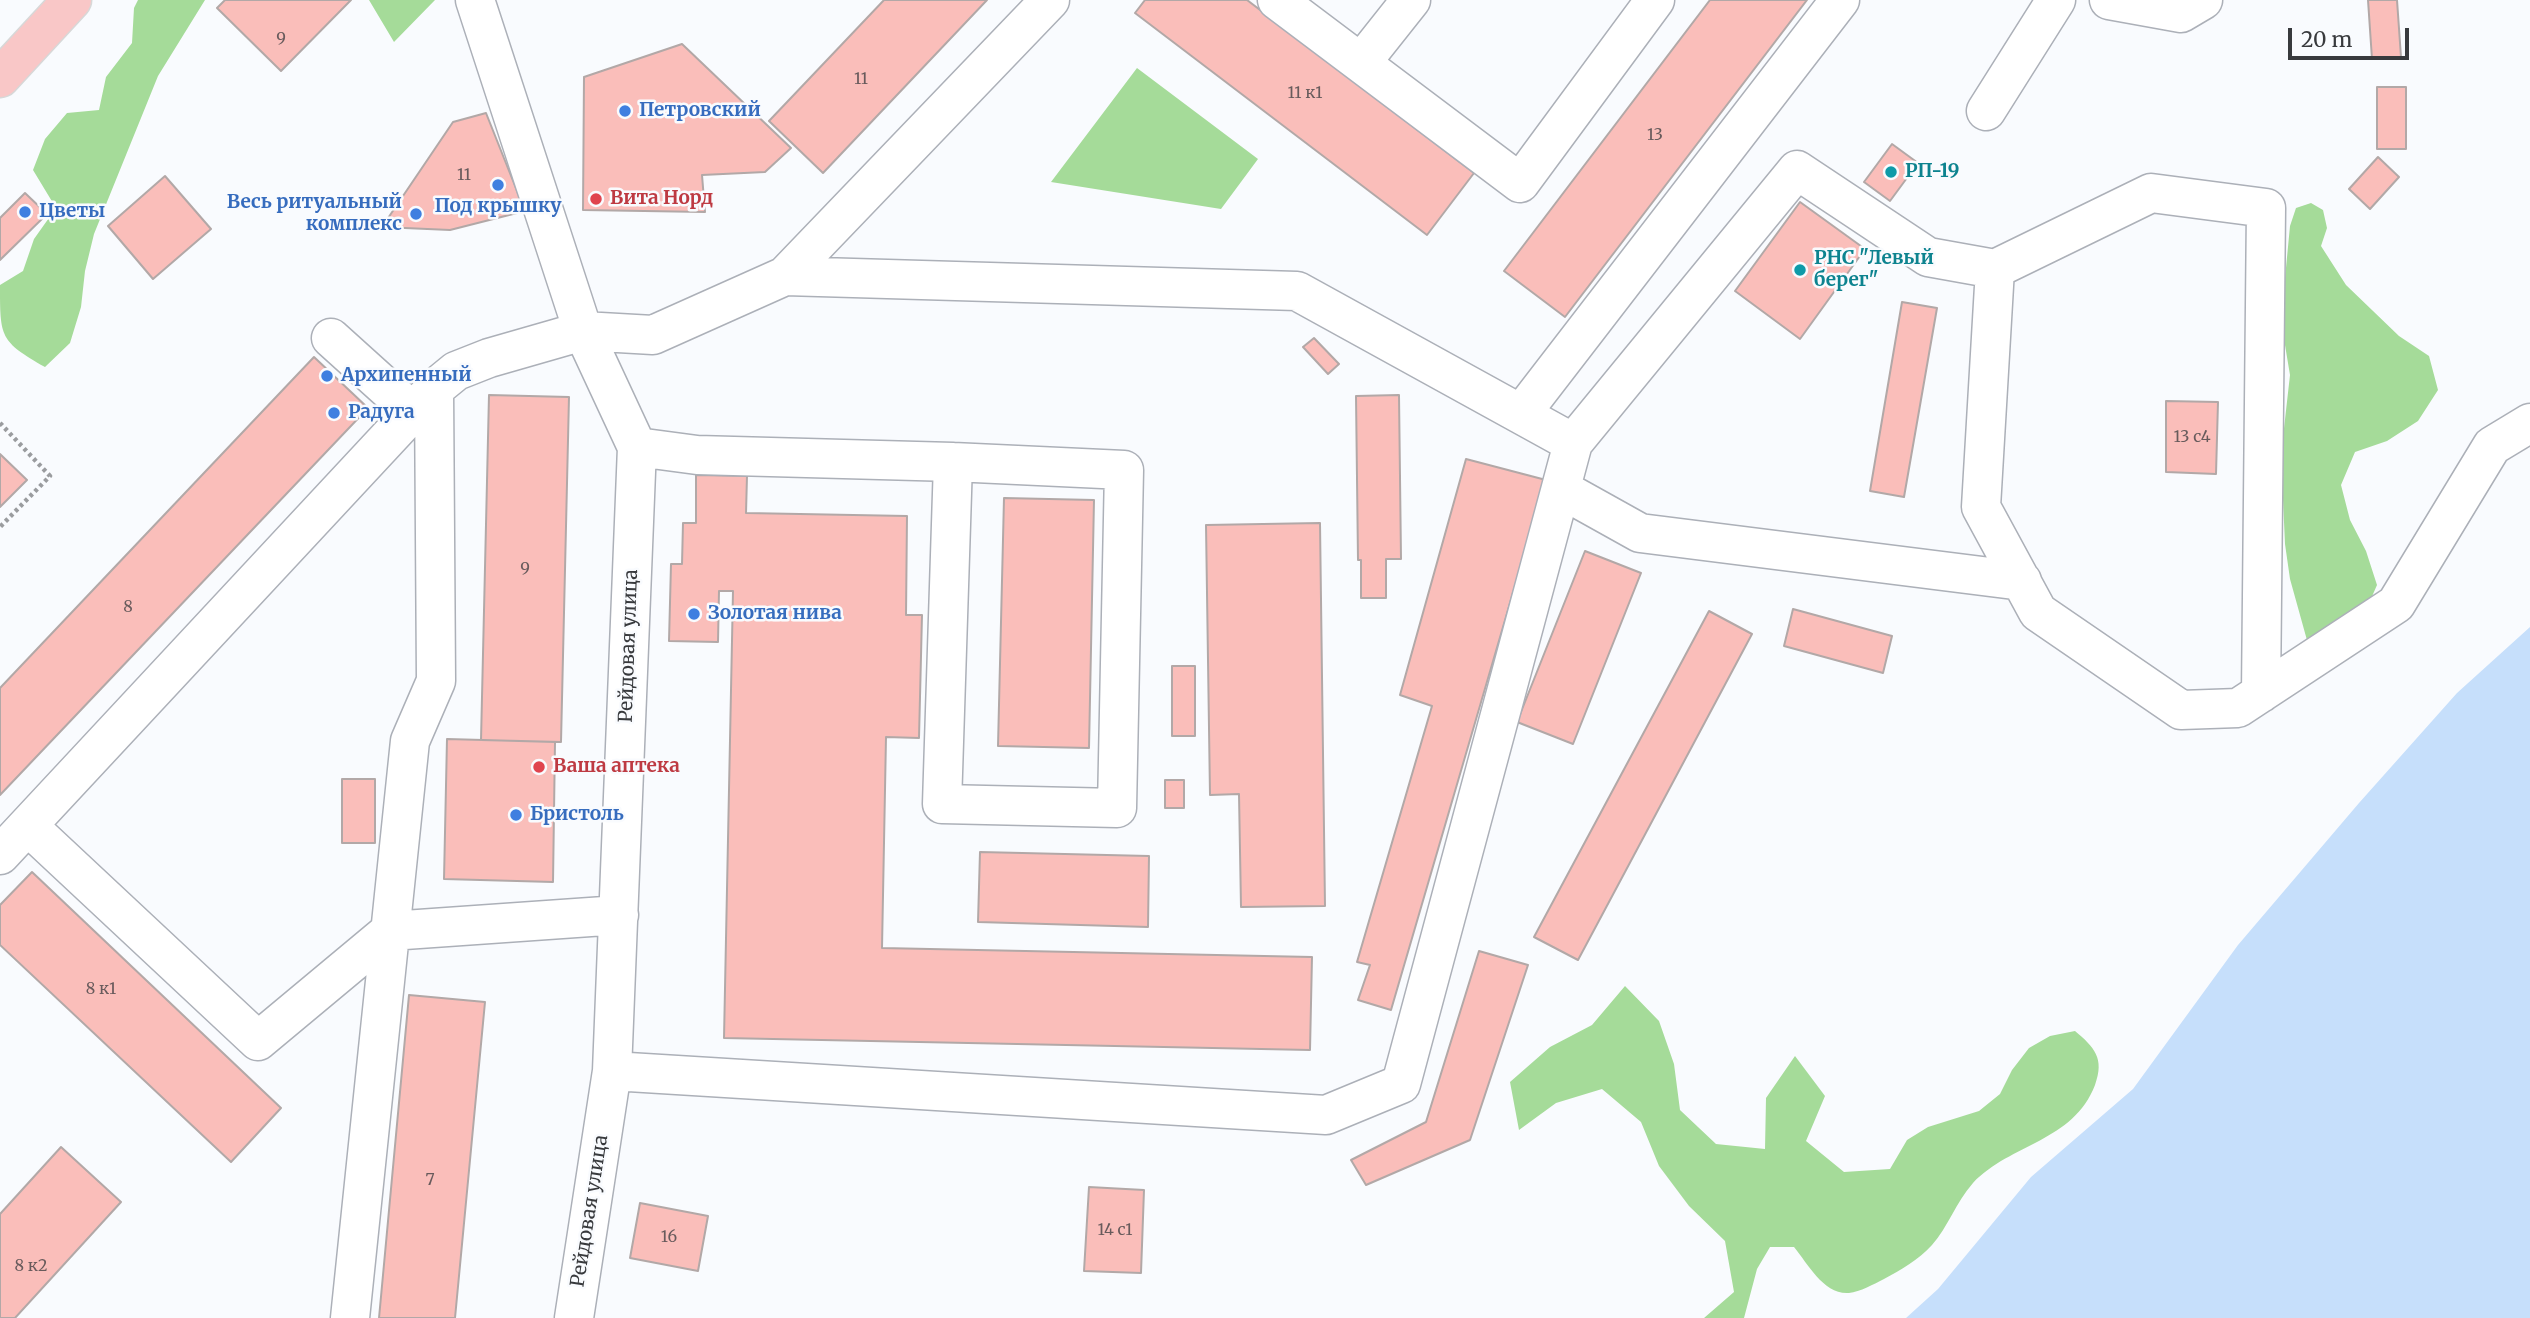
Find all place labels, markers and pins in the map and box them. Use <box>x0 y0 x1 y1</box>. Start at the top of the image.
place label: Петровский <box>639 100 761 122</box>
marker: Петровский <box>617 103 633 119</box>
place label: РП-19 <box>1905 161 1959 183</box>
marker: РП-19 <box>1883 164 1899 180</box>
marker: Под крышку <box>490 177 506 193</box>
place label: Вита Норд <box>610 188 713 210</box>
marker: Вита Норд <box>588 191 604 207</box>
place label: Весь ритуальный комплекс <box>227 192 402 236</box>
place label: Под крышку <box>435 196 561 218</box>
place label: Цветы <box>39 201 105 223</box>
marker: Цветы <box>17 204 33 220</box>
marker: Весь ритуальный комплекс <box>408 206 424 222</box>
place label: РНС "Левый берег" <box>1814 248 1934 292</box>
marker: РНС "Левый берег" <box>1792 262 1808 278</box>
place label: Архипенный <box>341 365 472 387</box>
marker: Архипенный <box>319 368 335 384</box>
place label: Радуга <box>348 402 415 424</box>
marker: Радуга <box>326 405 342 421</box>
place label: Золотая нива <box>708 603 842 625</box>
marker: Золотая нива <box>686 606 702 622</box>
place label: Ваша аптека <box>553 756 680 778</box>
marker: Ваша аптека <box>531 759 547 775</box>
place label: Бристоль <box>530 804 624 826</box>
marker: Бристоль <box>508 807 524 823</box>

